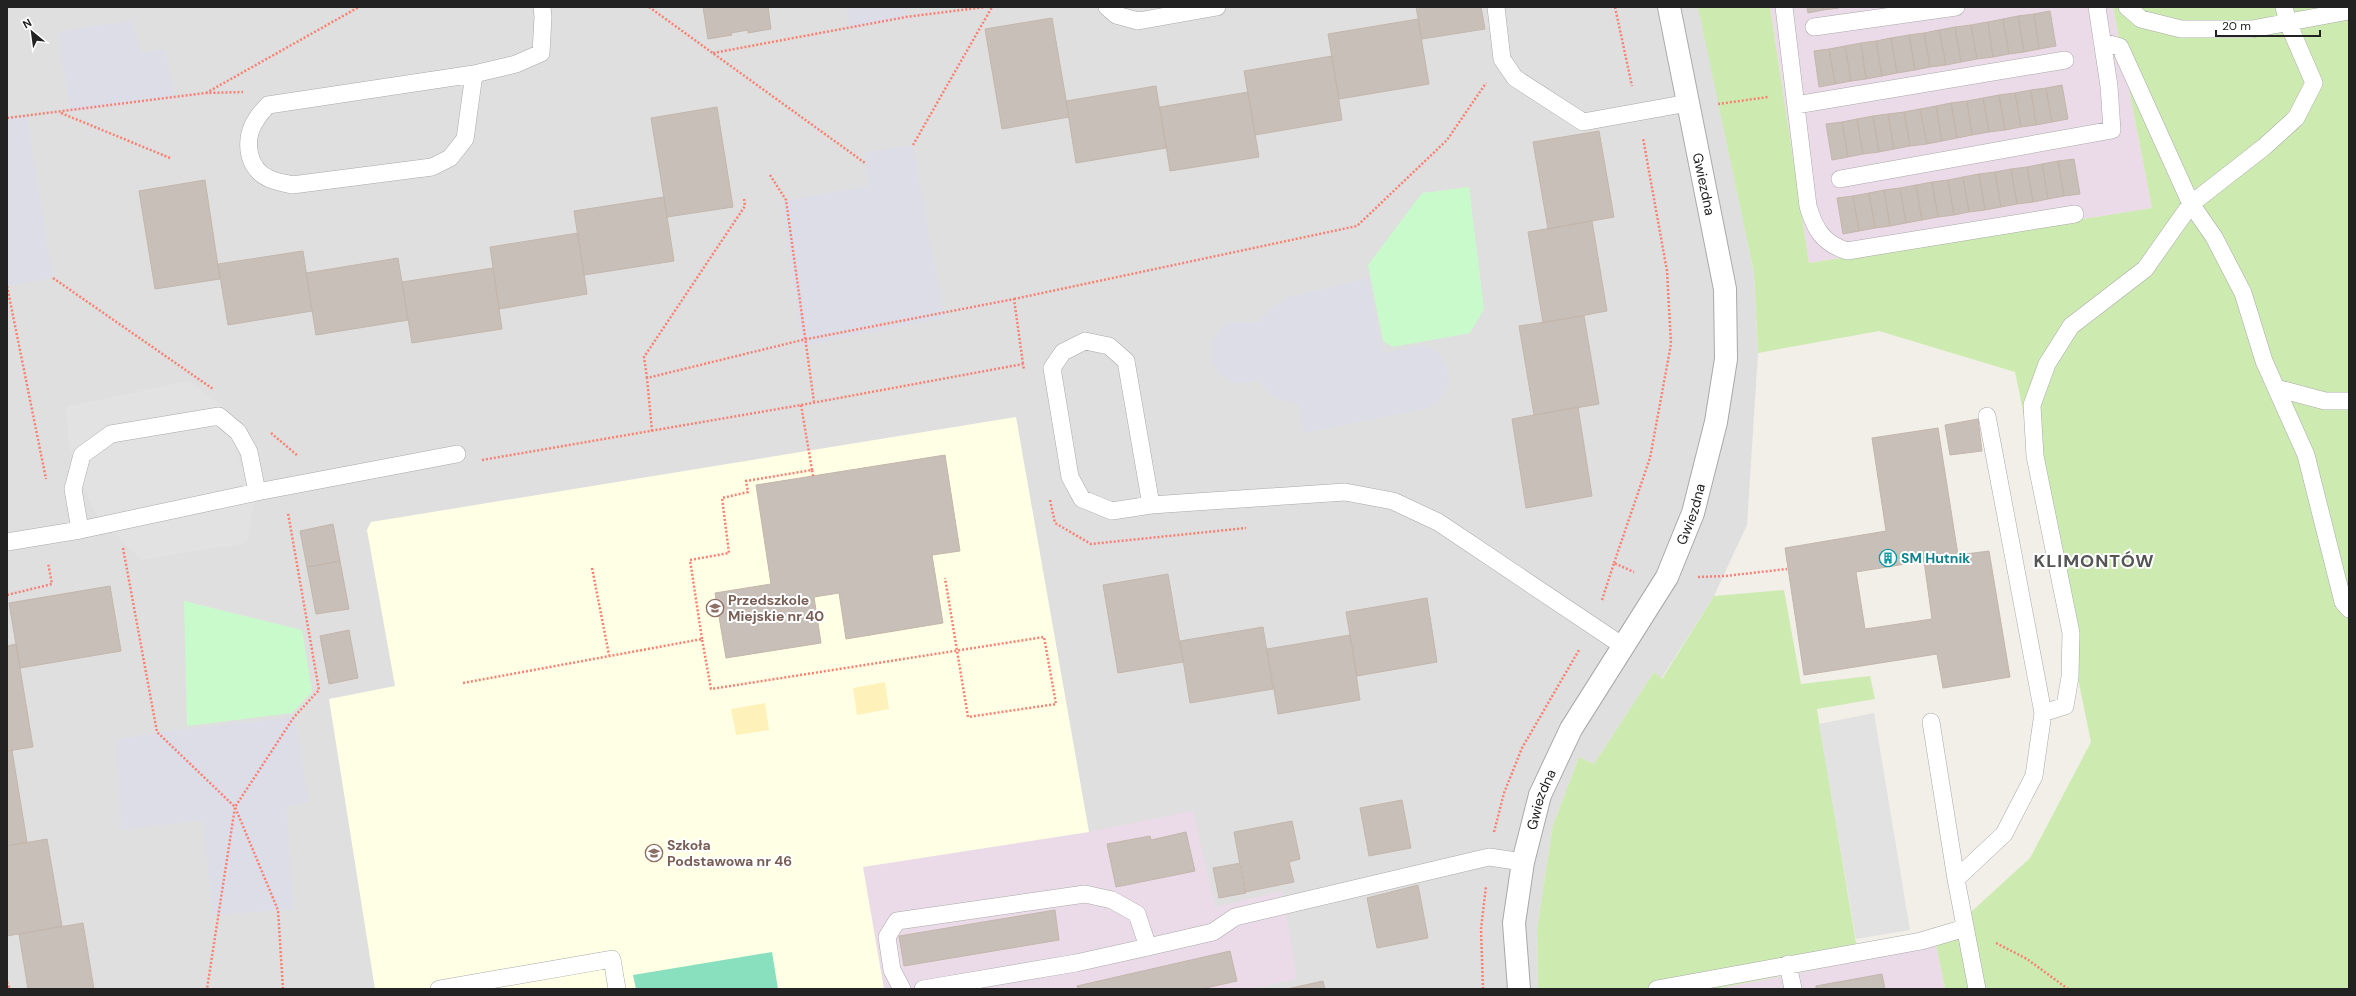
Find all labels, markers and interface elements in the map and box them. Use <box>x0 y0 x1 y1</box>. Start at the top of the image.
north arrow <box>12 12 52 52</box>
scale bar <box>2216 12 2320 38</box>
text: N <box>20 15 34 31</box>
text: 20 m <box>2222 18 2251 34</box>
street label: Gwiezdna <box>1689 151 1719 217</box>
street label: Gwiezdna <box>1672 482 1709 547</box>
building icon: SM Hutnik <box>1878 548 1898 568</box>
place label: SM Hutnik <box>1901 549 1970 567</box>
district label: KLIMONTÓW <box>2033 549 2155 573</box>
place label: Przedszkole Miejskie nr 40 <box>728 591 824 625</box>
school or university icon: Przedszkole Miejskie nr 40 <box>705 598 725 618</box>
street label: Gwiezdna <box>1522 766 1560 832</box>
place label: Szkoła Podstawowa nr 46 <box>667 836 792 870</box>
school or university icon: Szkoła Podstawowa nr 46 <box>644 843 664 863</box>

